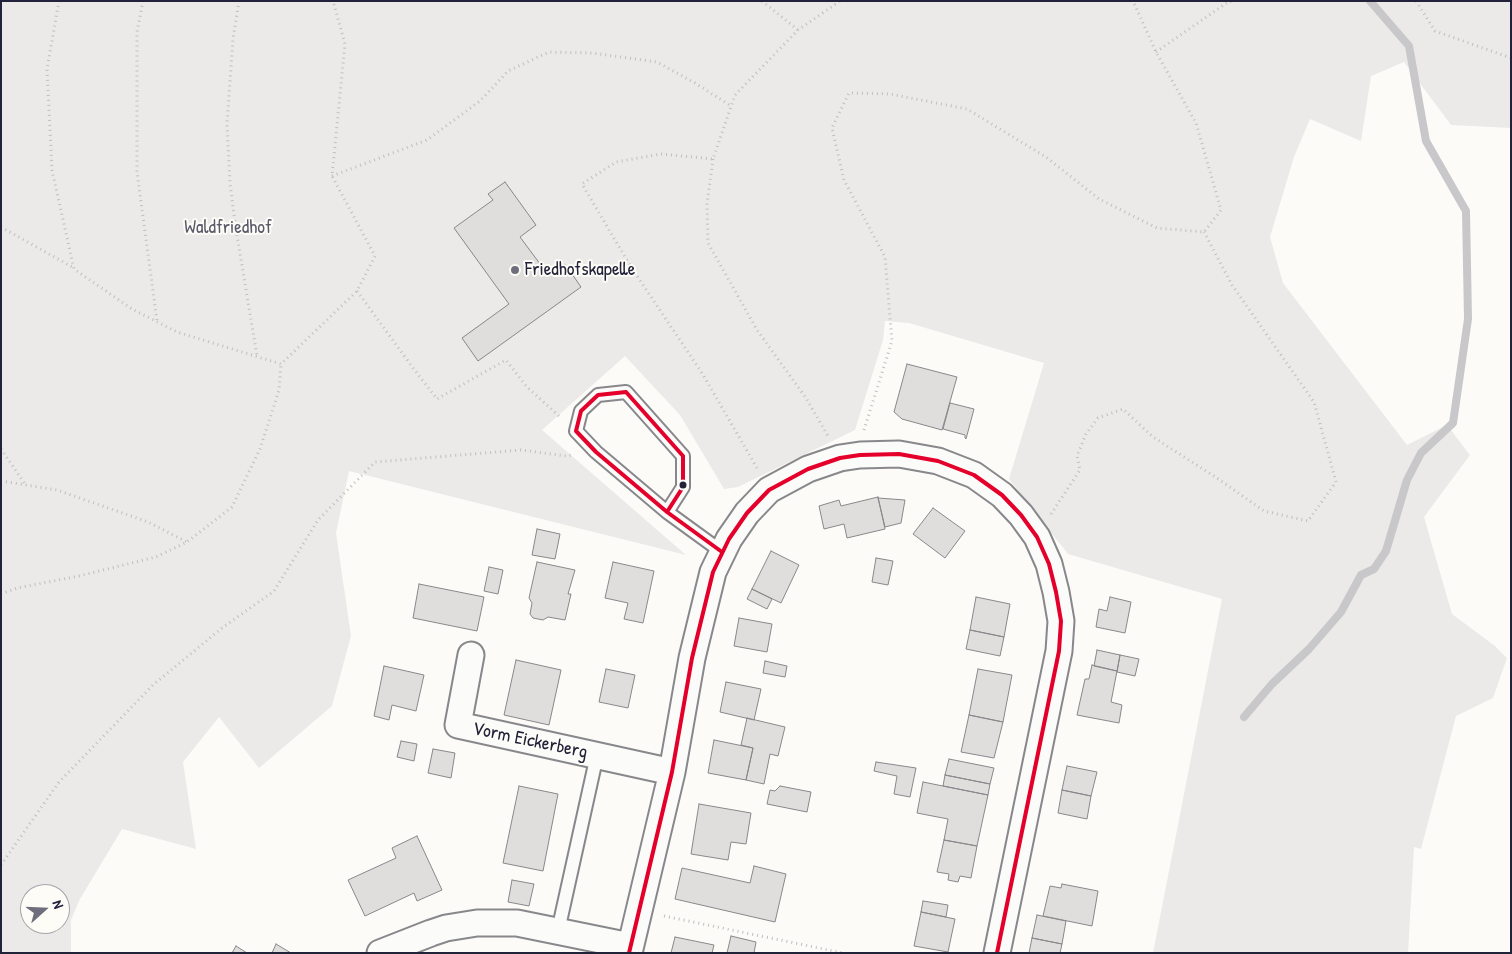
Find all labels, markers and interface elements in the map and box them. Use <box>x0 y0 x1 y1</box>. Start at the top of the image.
park label: Waldfriedhof <box>184 217 272 239</box>
place label: Friedhofskapelle <box>525 259 635 281</box>
marker: Friedhofskapelle <box>509 264 521 276</box>
unlabelled marker <box>678 480 688 490</box>
street label: Vorm Eickerberg <box>470 718 590 764</box>
north arrow <box>20 884 70 934</box>
text: N <box>48 897 69 911</box>

